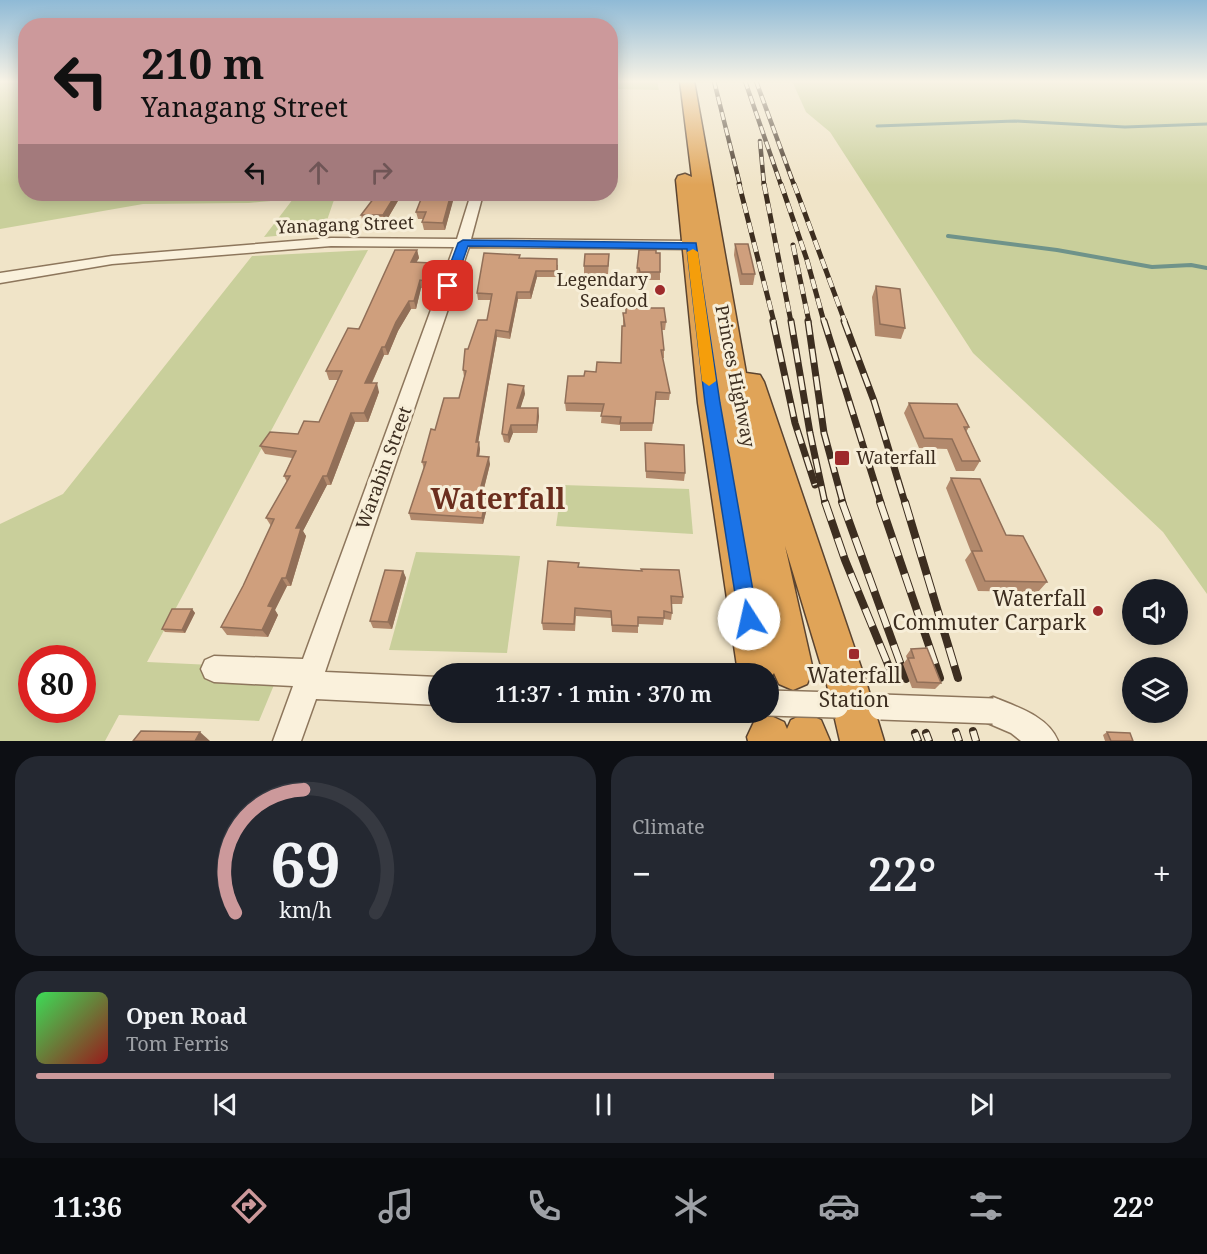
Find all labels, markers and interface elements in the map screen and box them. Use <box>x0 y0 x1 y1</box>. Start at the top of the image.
text: 210 m <box>141 34 265 91</box>
icon: left <box>42 42 120 120</box>
text: Yanagang Street <box>141 88 348 125</box>
icon: left <box>239 156 272 189</box>
icon: ahead <box>302 156 335 189</box>
icon: right <box>365 156 398 189</box>
street label: Yanagang Street <box>275 210 414 238</box>
pin <box>422 260 473 311</box>
place label: Legendary Seafood <box>556 267 649 312</box>
icon: arrive <box>431 269 464 302</box>
marker: Legendary Seafood <box>653 283 667 297</box>
street label: Princes Highway <box>710 303 762 450</box>
street label: Warabin Street <box>350 403 416 533</box>
place label: Waterfall <box>856 445 937 469</box>
marker: Waterfall <box>833 449 851 467</box>
district label: Waterfall <box>431 479 566 517</box>
map controls <box>1122 579 1188 723</box>
button: sound <box>1122 579 1188 645</box>
place label: Waterfall Commuter Carpark <box>892 584 1087 636</box>
position arrow <box>717 587 781 651</box>
marker: Waterfall Commuter Carpark <box>1091 604 1105 618</box>
speed limit sign: 80 <box>18 645 96 723</box>
marker: Waterfall Station <box>847 647 861 661</box>
button: layers <box>1122 657 1188 723</box>
place label: Waterfall Station <box>807 661 901 713</box>
text: 11:37 · 1 min · 370 m <box>495 678 712 708</box>
text: Climate <box>632 813 705 840</box>
text: 69 <box>270 820 341 905</box>
text: 22° <box>867 843 936 904</box>
text: − <box>632 851 651 896</box>
text: + <box>1153 851 1171 896</box>
text: km/h <box>279 895 332 924</box>
text: Open Road <box>126 1000 247 1030</box>
text: Tom Ferris <box>126 1030 229 1057</box>
icon: previous <box>209 1088 242 1121</box>
icon: pause <box>587 1088 620 1121</box>
icon: next <box>965 1088 998 1121</box>
icon: directions <box>228 1185 270 1227</box>
icon: music <box>375 1185 417 1227</box>
icon: phone <box>523 1185 565 1227</box>
icon: climate <box>670 1185 712 1227</box>
icon: car <box>818 1185 860 1227</box>
icon: filters <box>965 1185 1007 1227</box>
text: 11:36 <box>53 1188 122 1225</box>
text: 22° <box>1113 1188 1154 1225</box>

